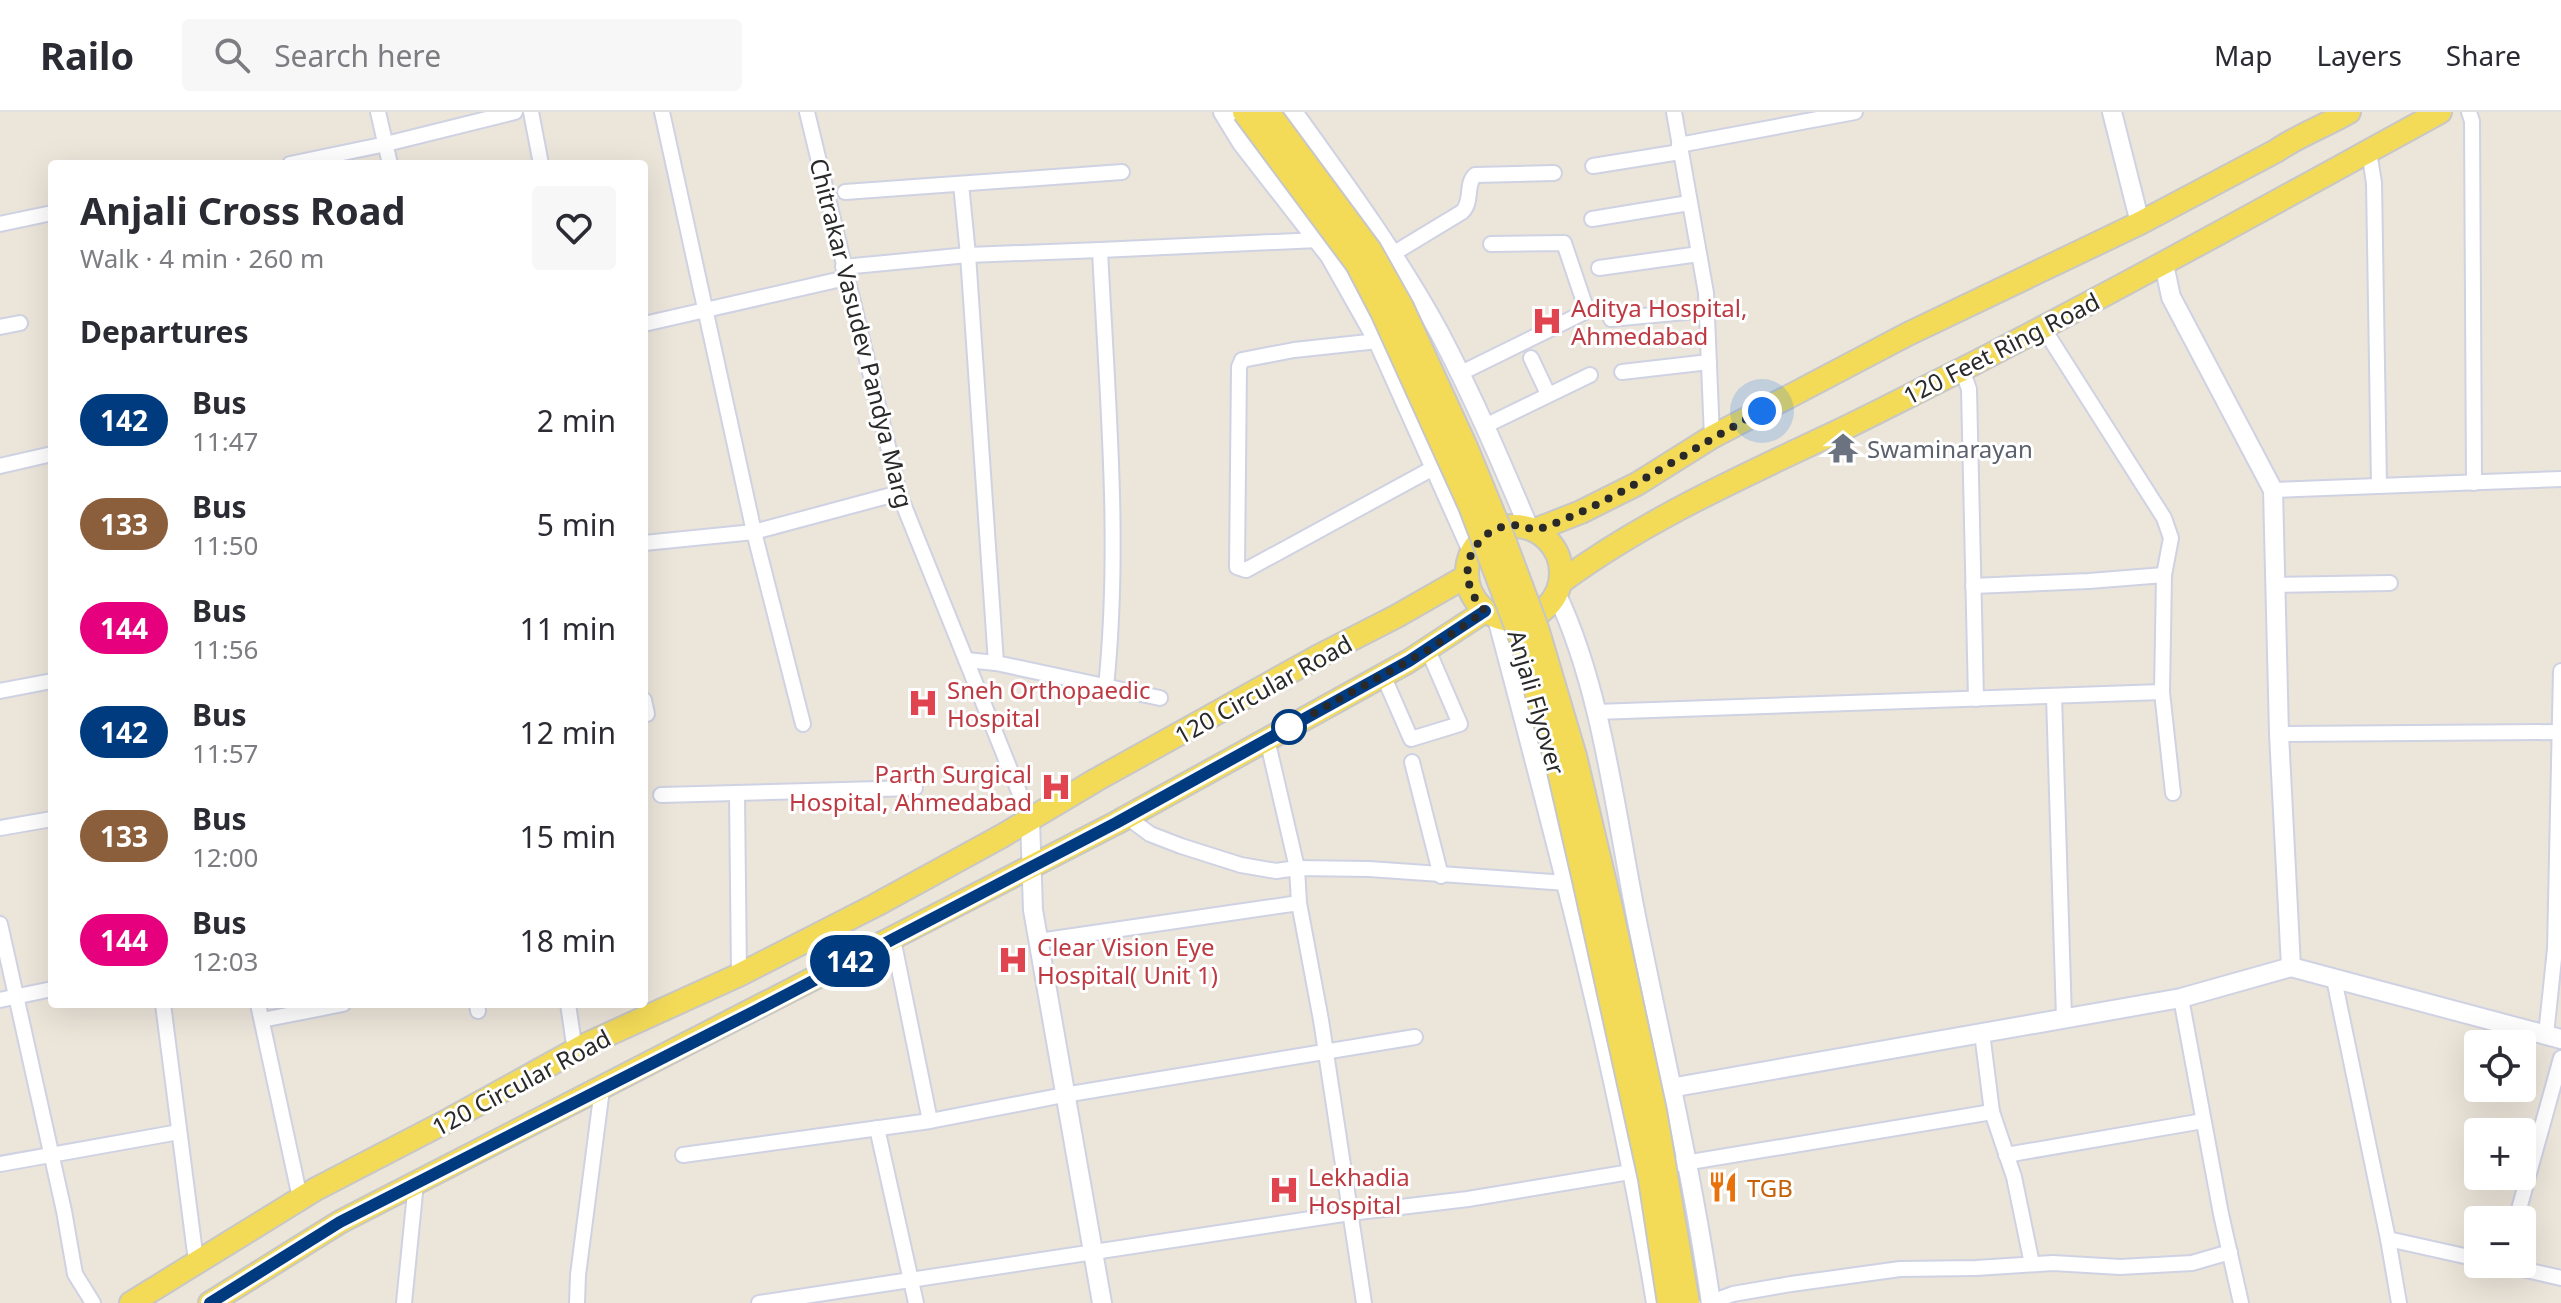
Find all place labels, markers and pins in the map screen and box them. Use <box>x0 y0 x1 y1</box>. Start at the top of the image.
place label: Aditya Hospital, Ahmedabad <box>1571 291 1747 352</box>
hospital icon: Aditya Hospital, Ahmedabad <box>1530 304 1564 338</box>
temple icon: Swaminarayan <box>1826 431 1860 465</box>
place label: Swaminarayan <box>1867 432 2033 465</box>
place label: Sneh Orthopaedic Hospital <box>947 673 1151 734</box>
hospital icon: Sneh Orthopaedic Hospital <box>906 686 940 720</box>
unlabelled marker <box>1272 710 1306 744</box>
place label: Parth Surgical Hospital, Ahmedabad <box>789 757 1032 818</box>
hospital icon: Parth Surgical Hospital, Ahmedabad <box>1039 770 1073 804</box>
place label: Clear Vision Eye Hospital( Unit 1) <box>1037 930 1218 991</box>
hospital icon: Clear Vision Eye Hospital( Unit 1) <box>996 943 1030 977</box>
place label: Lekhadia Hospital <box>1308 1160 1410 1221</box>
restaurant icon: TGB <box>1706 1170 1740 1204</box>
place label: TGB <box>1747 1171 1793 1204</box>
hospital icon: Lekhadia Hospital <box>1267 1173 1301 1207</box>

